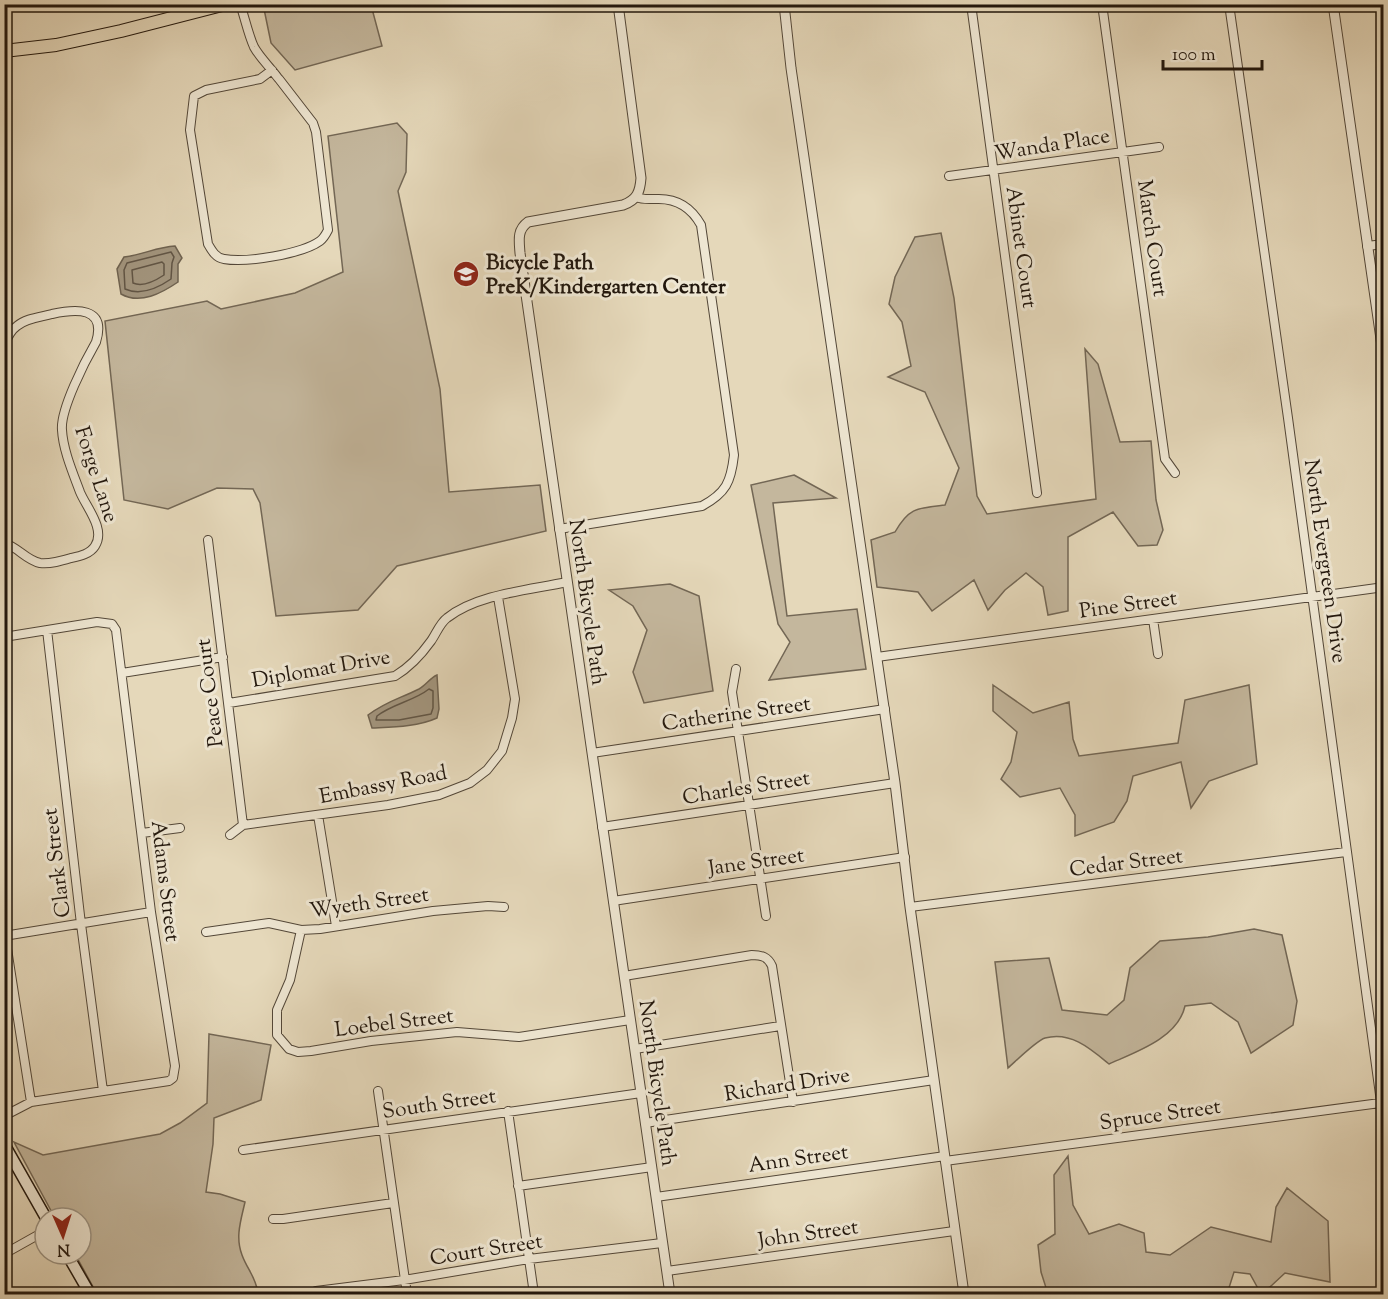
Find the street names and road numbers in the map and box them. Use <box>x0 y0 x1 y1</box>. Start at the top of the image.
street label: Wanda Place <box>992 122 1112 170</box>
street label: March Court <box>1128 178 1174 299</box>
street label: Abinet Court <box>997 184 1043 310</box>
street label: Forge Lane <box>65 423 125 527</box>
street label: North Evergreen Drive <box>1295 457 1353 665</box>
street label: North Bicycle Path <box>559 517 613 687</box>
street label: Pine Street <box>1078 584 1179 628</box>
street label: Peace Court <box>189 637 233 749</box>
street label: Diplomat Drive <box>250 643 393 697</box>
street label: Catherine Street <box>660 690 812 740</box>
street label: Embassy Road <box>317 759 450 813</box>
street label: Charles Street <box>680 764 812 814</box>
street label: Clark Street <box>36 806 80 919</box>
street label: Adams Street <box>142 819 186 944</box>
street label: Jane Street <box>705 841 806 885</box>
street label: Cedar Street <box>1068 842 1185 886</box>
street label: Wyeth Street <box>308 881 431 927</box>
street label: North Bicycle Path <box>629 998 683 1168</box>
street label: Loebel Street <box>333 1002 455 1046</box>
street label: Richard Drive <box>722 1061 852 1111</box>
street label: South Street <box>381 1082 498 1128</box>
street label: Spruce Street <box>1098 1093 1223 1139</box>
street label: Ann Street <box>746 1138 850 1182</box>
street label: John Street <box>755 1213 860 1257</box>
street label: Court Street <box>428 1227 545 1275</box>

